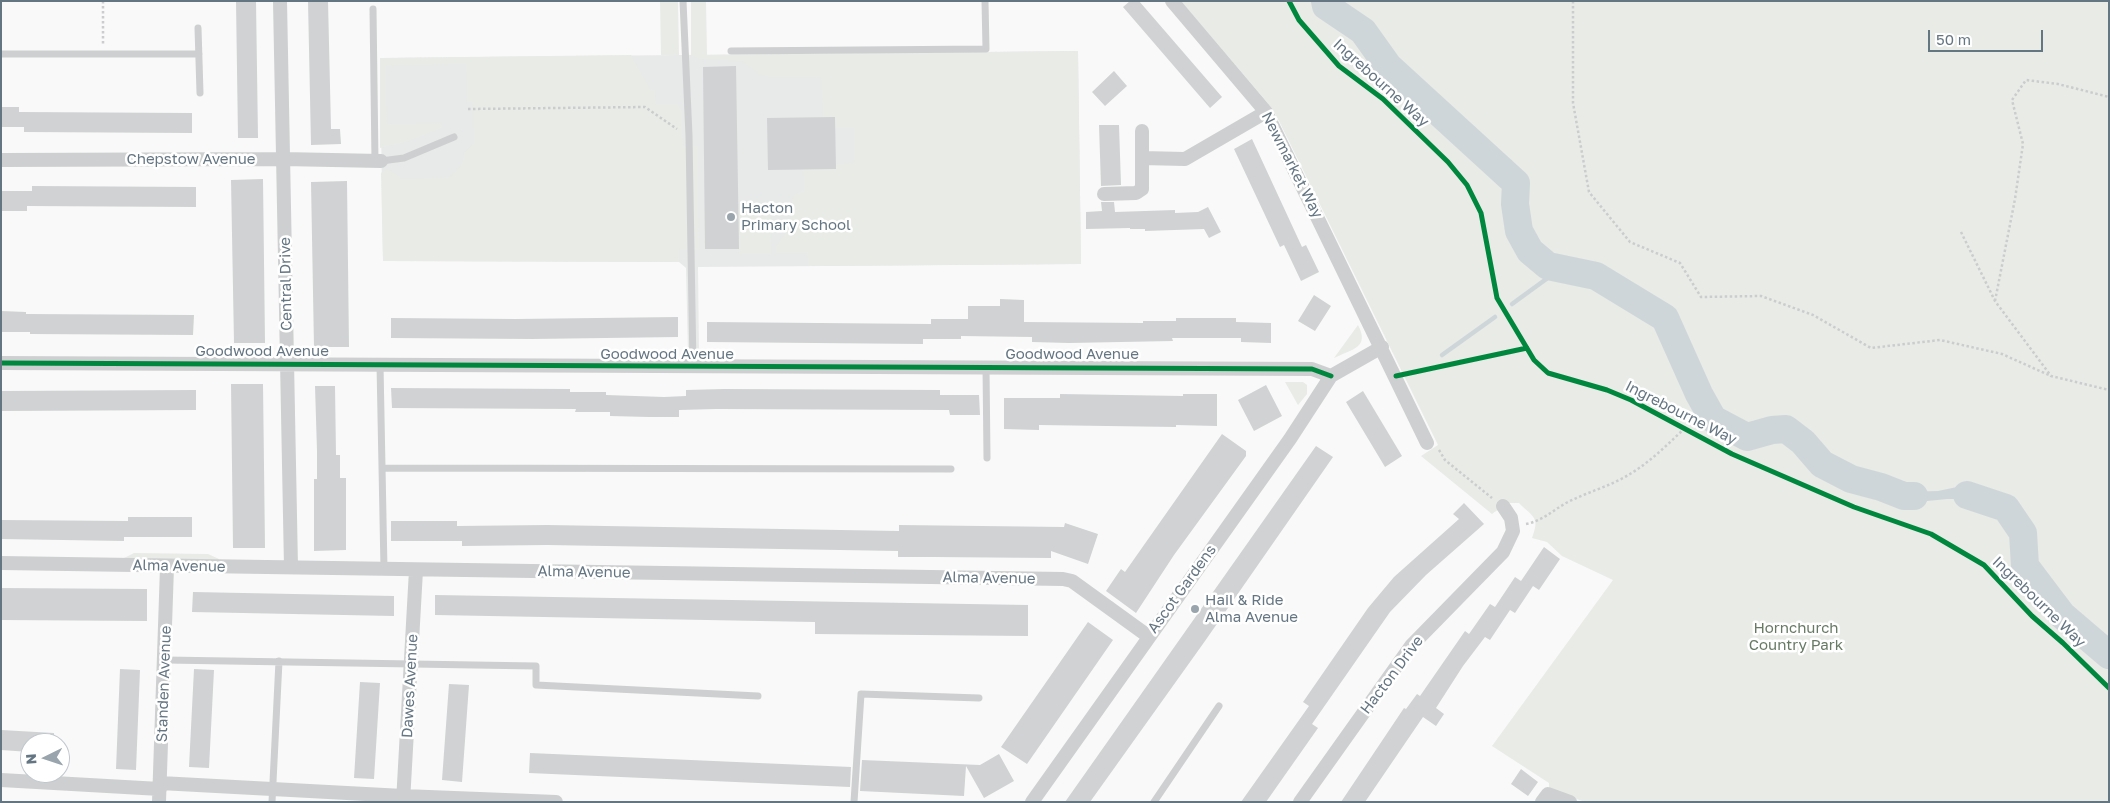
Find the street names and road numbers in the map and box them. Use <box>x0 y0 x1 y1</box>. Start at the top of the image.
street label: Ingrebourne Way <box>1329 35 1433 131</box>
street label: Newmarket Way <box>1257 109 1327 221</box>
street label: Chepstow Avenue <box>127 150 255 168</box>
street label: Central Drive <box>276 237 296 331</box>
street label: Goodwood Avenue <box>195 342 329 360</box>
street label: Goodwood Avenue <box>600 345 734 363</box>
street label: Goodwood Avenue <box>1005 345 1139 363</box>
street label: Ingrebourne Way <box>1622 377 1740 449</box>
street label: Ascot Gardens <box>1144 541 1220 637</box>
street label: Ingrebourne Way <box>1989 553 2089 651</box>
street label: Alma Avenue <box>132 556 226 576</box>
street label: Alma Avenue <box>537 562 631 582</box>
street label: Alma Avenue <box>942 568 1036 588</box>
street label: Standen Avenue <box>153 625 175 743</box>
street label: Hacton Drive <box>1357 632 1427 718</box>
street label: Dawes Avenue <box>398 634 422 738</box>

